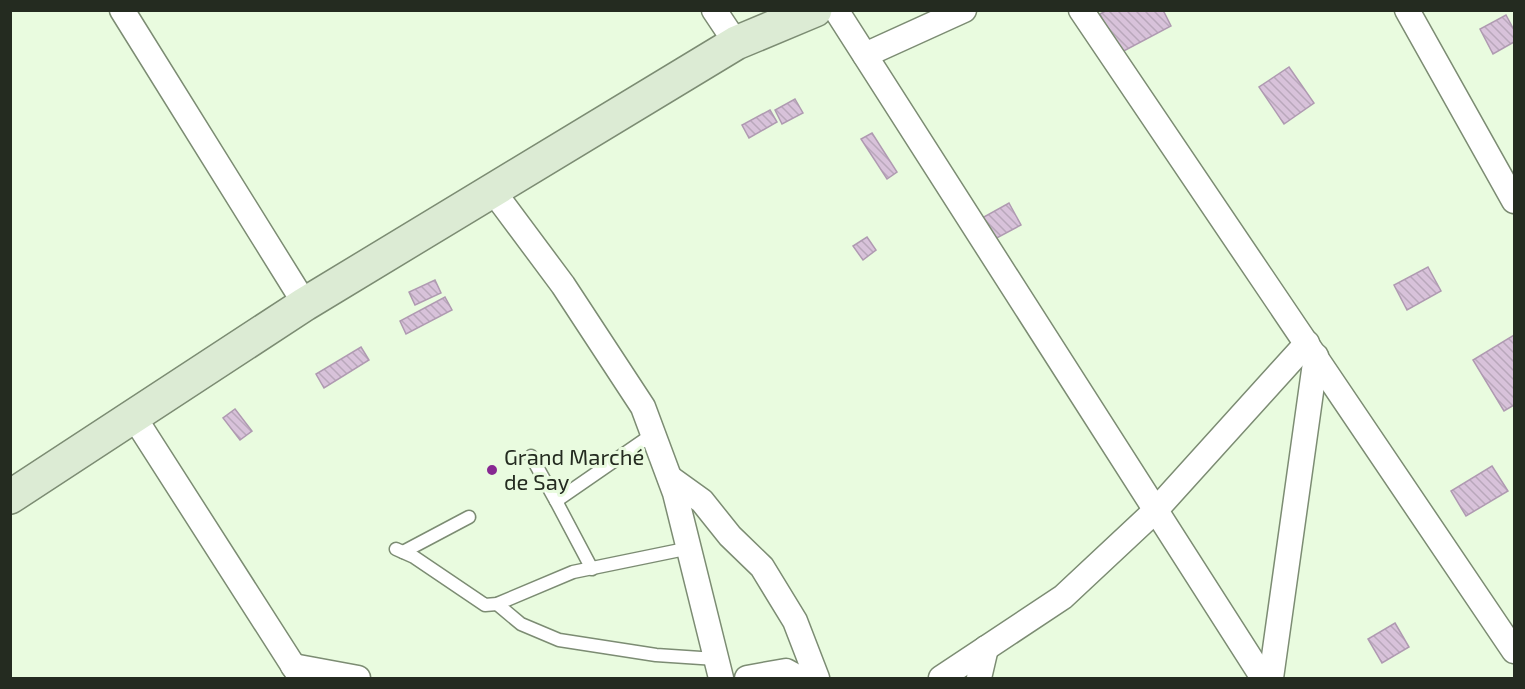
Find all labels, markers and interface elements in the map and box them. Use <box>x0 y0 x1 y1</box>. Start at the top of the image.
place label: Grand Marché de Say <box>504 443 644 494</box>
marker: Grand Marché de Say <box>485 463 499 477</box>

